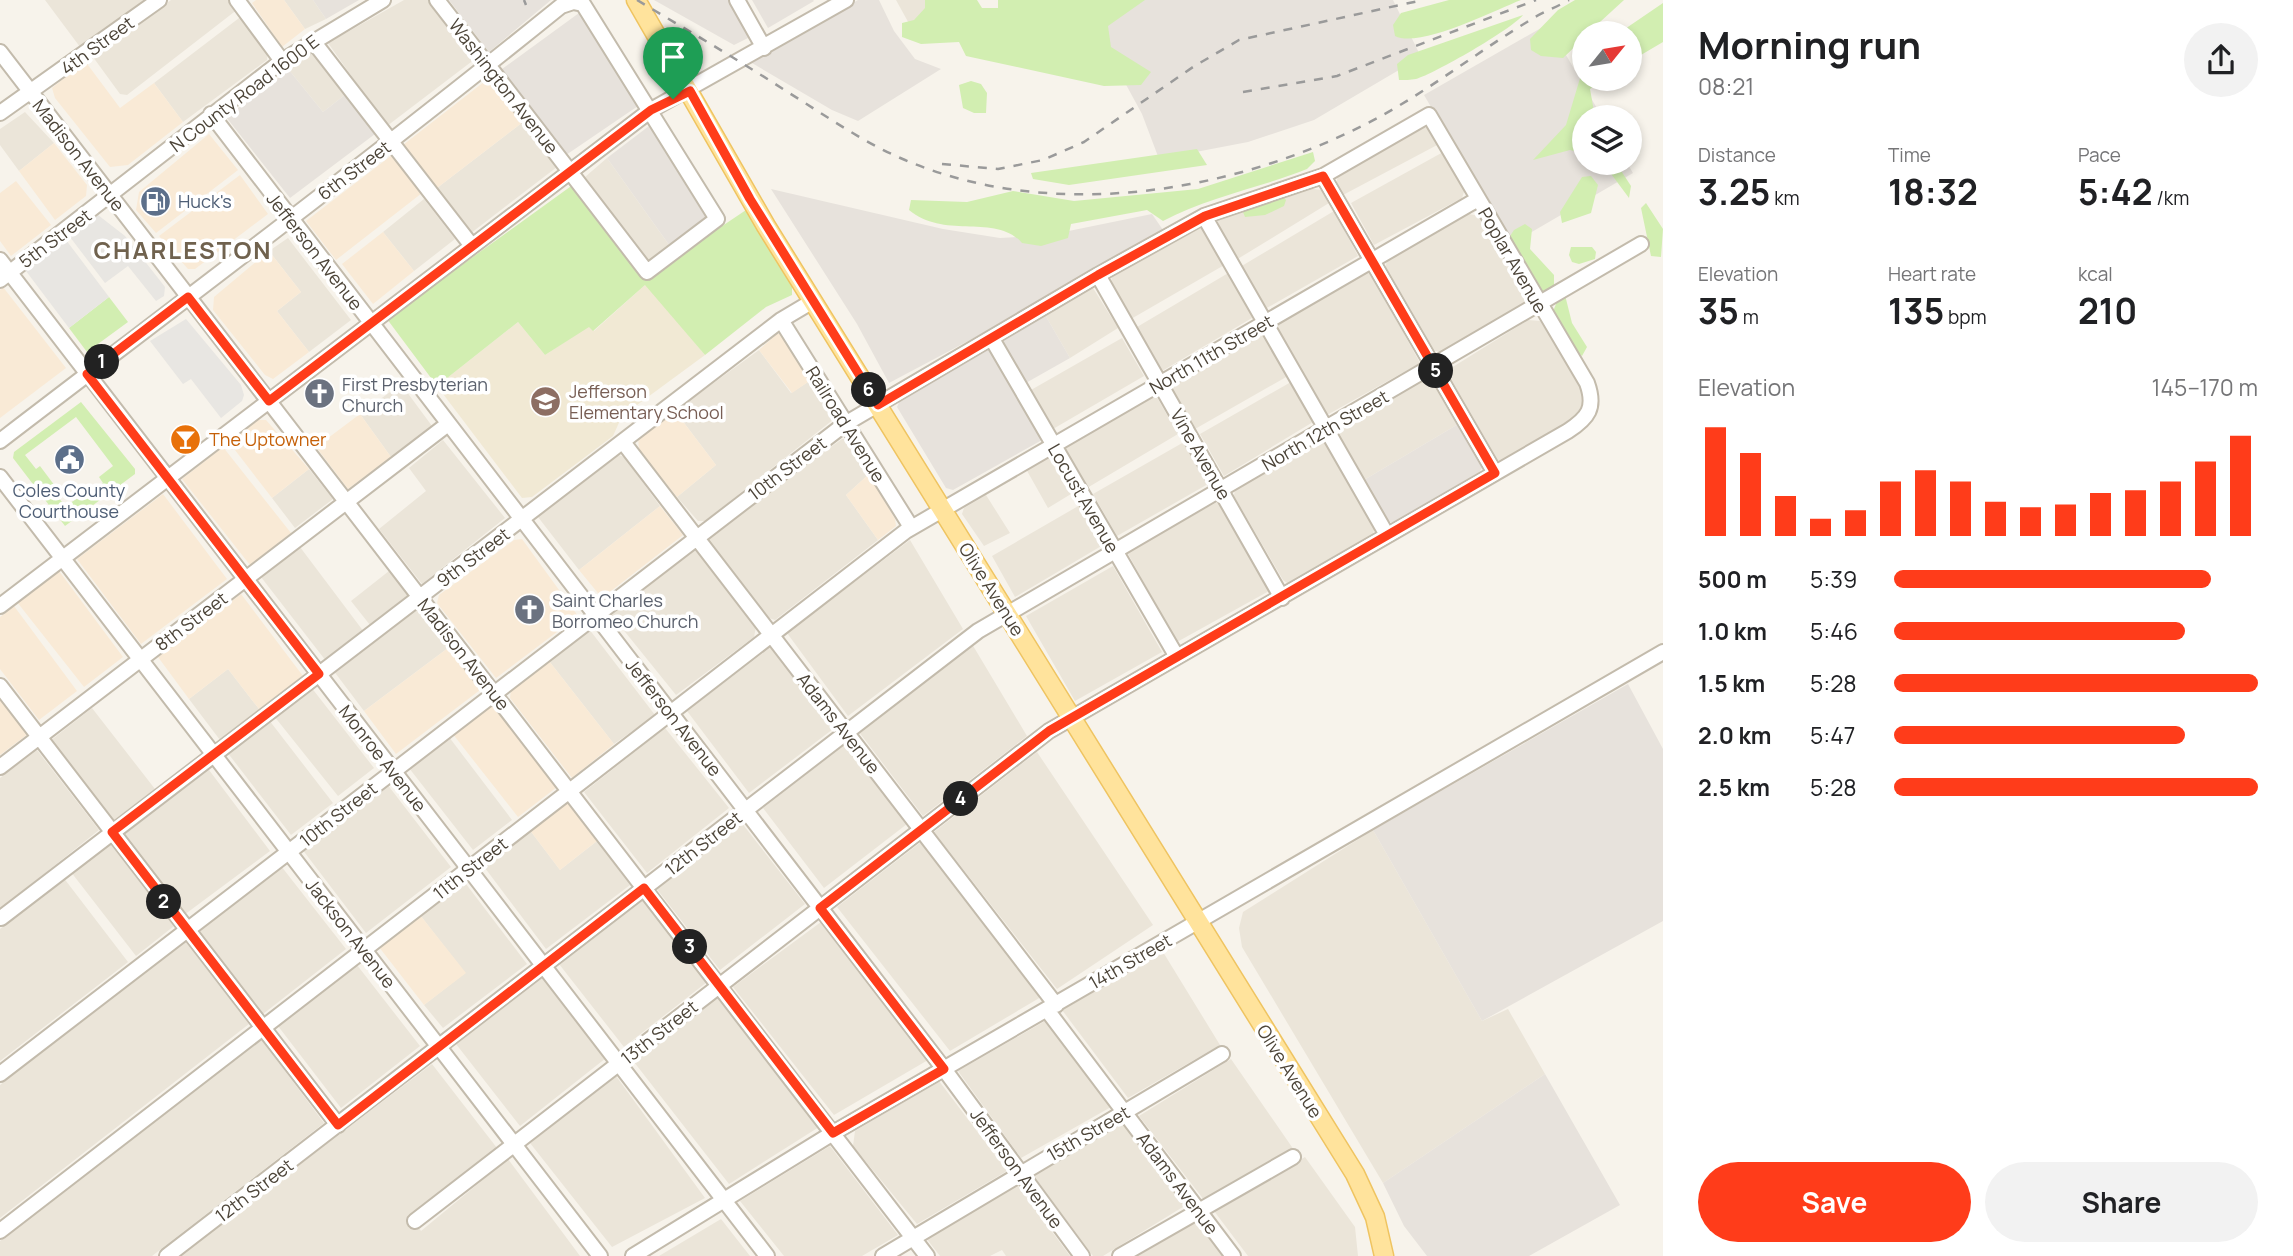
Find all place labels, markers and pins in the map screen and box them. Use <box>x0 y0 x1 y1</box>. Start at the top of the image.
pin <box>643 27 703 99</box>
fuel station icon: Huck's <box>138 184 172 218</box>
place label: Huck's <box>178 189 232 213</box>
pin: 1 <box>84 344 119 380</box>
pin: 5 <box>1418 354 1454 388</box>
place label: First Presbyterian Church <box>342 372 488 417</box>
pin: 6 <box>852 372 886 408</box>
church icon: First Presbyterian Church <box>302 377 336 411</box>
place label: Jefferson Elementary School <box>569 379 724 424</box>
school or university icon: Jefferson Elementary School <box>529 384 563 418</box>
bar icon: The Uptowner <box>169 422 203 456</box>
place label: The Uptowner <box>209 427 327 451</box>
public building icon: Coles County Courthouse <box>52 443 86 477</box>
place label: Coles County Courthouse <box>13 478 126 523</box>
place label: Saint Charles Borromeo Church <box>552 588 698 633</box>
church icon: Saint Charles Borromeo Church <box>512 593 546 627</box>
pin: 4 <box>944 782 978 816</box>
pin: 2 <box>146 884 182 920</box>
pin: 3 <box>672 930 708 964</box>

